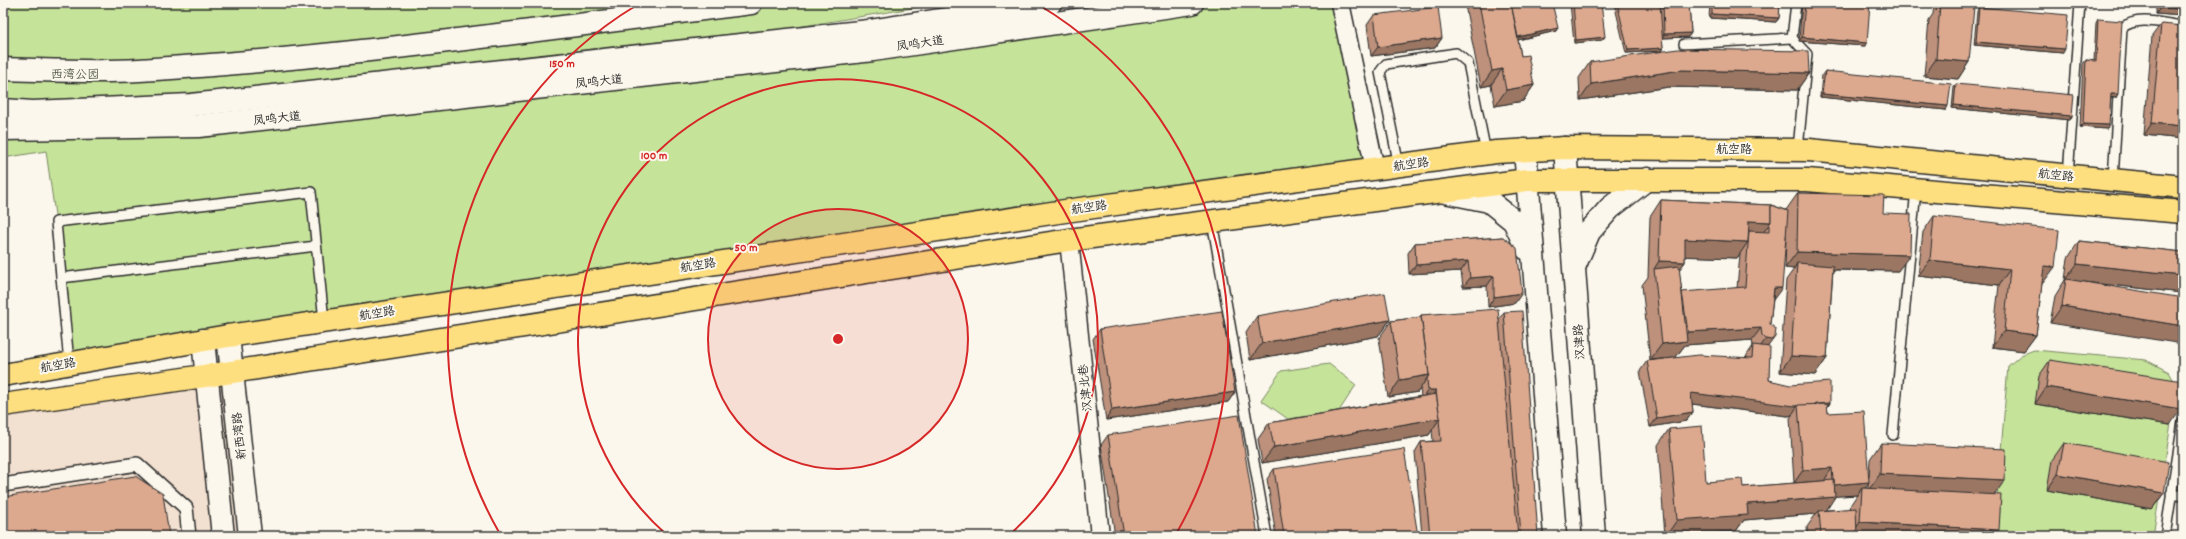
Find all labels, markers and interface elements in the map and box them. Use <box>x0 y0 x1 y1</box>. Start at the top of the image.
street label: 凤鸣大道 <box>895 33 945 56</box>
text: 150 m <box>549 56 575 73</box>
park label: 西湾公园 <box>51 67 99 84</box>
street label: 凤鸣大道 <box>574 72 624 93</box>
street label: 凤鸣大道 <box>252 109 302 130</box>
street label: 航空路 <box>1716 142 1752 159</box>
text: 100 m <box>641 148 667 165</box>
street label: 航空路 <box>1392 155 1430 176</box>
street label: 航空路 <box>2037 166 2075 187</box>
street label: 航空路 <box>1070 198 1108 219</box>
text: 50 m <box>734 240 758 257</box>
street label: 航空路 <box>679 255 717 278</box>
street label: 航空路 <box>358 303 396 326</box>
street label: 汉津路 <box>1571 323 1590 360</box>
centre of rings <box>831 332 845 346</box>
street label: 航空路 <box>39 355 77 378</box>
street label: 汉津北巷 <box>1076 363 1097 413</box>
street label: 新西湾路 <box>230 411 251 461</box>

